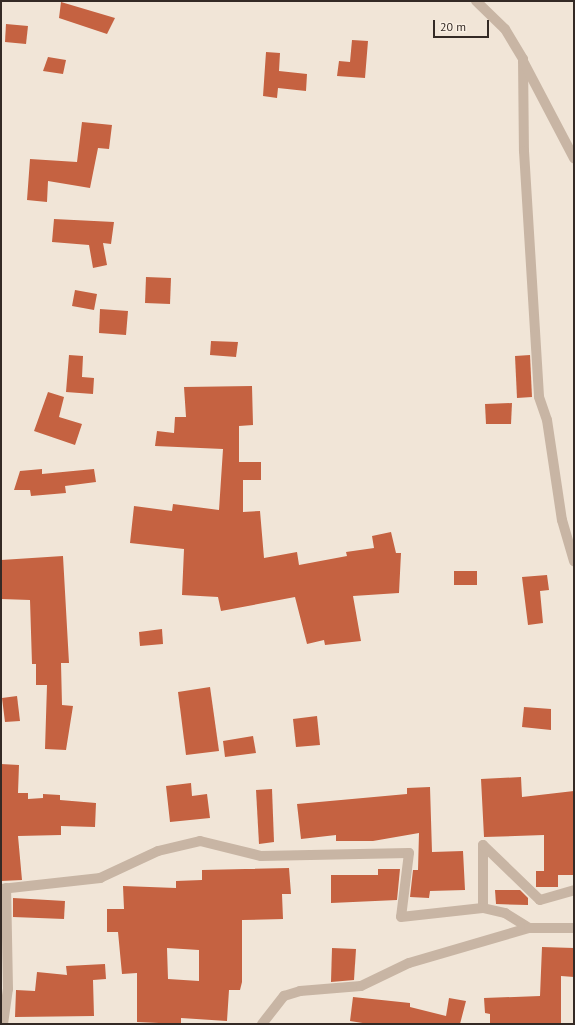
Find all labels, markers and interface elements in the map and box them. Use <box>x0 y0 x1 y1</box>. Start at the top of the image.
scale bar <box>435 12 491 38</box>
text: 20 m <box>440 19 466 34</box>

